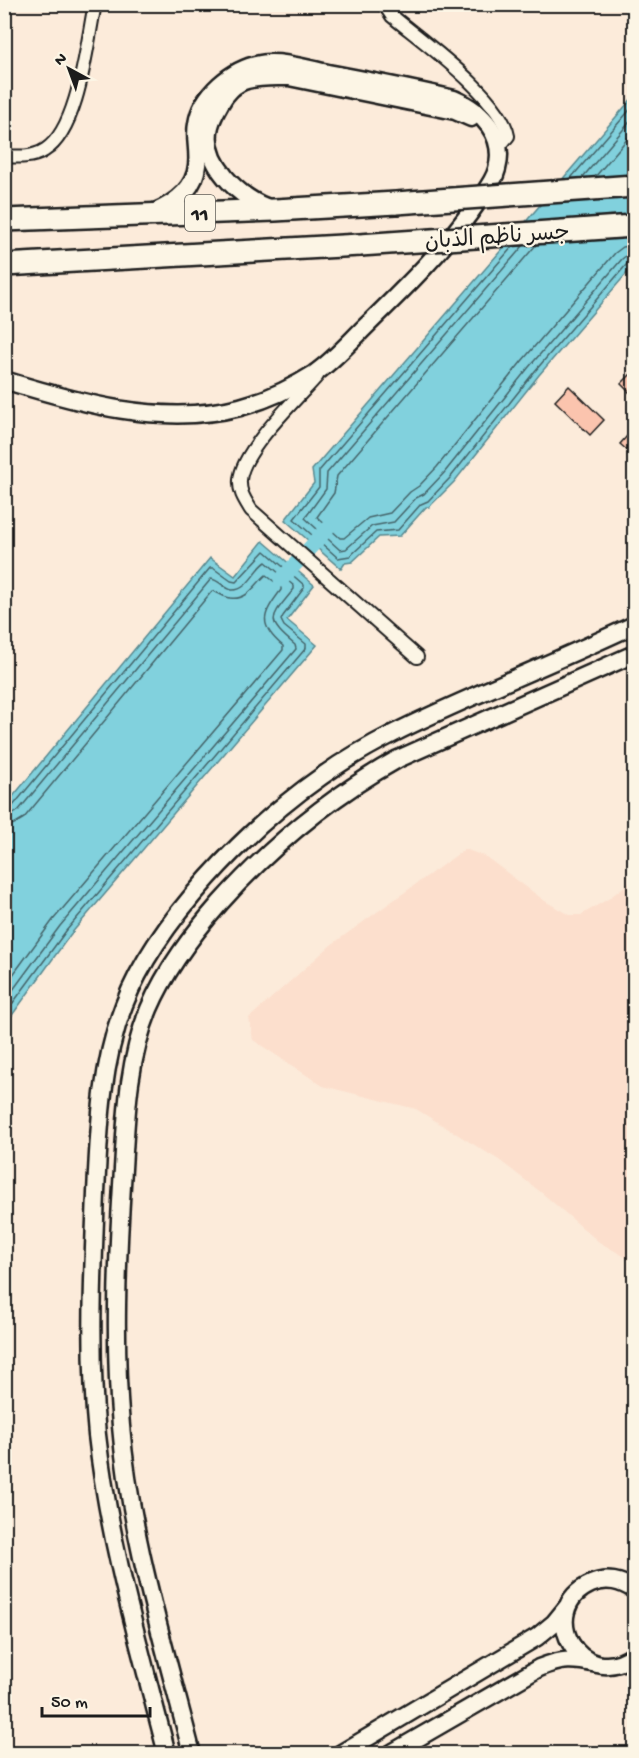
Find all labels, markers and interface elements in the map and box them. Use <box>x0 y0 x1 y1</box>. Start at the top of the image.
north arrow <box>39 39 99 99</box>
text: N <box>51 49 72 71</box>
road number: 11 <box>185 195 215 231</box>
street label: جسر ناظم الذبان <box>424 221 571 257</box>
scale bar <box>42 1680 150 1718</box>
text: 50 m <box>51 1693 88 1714</box>

